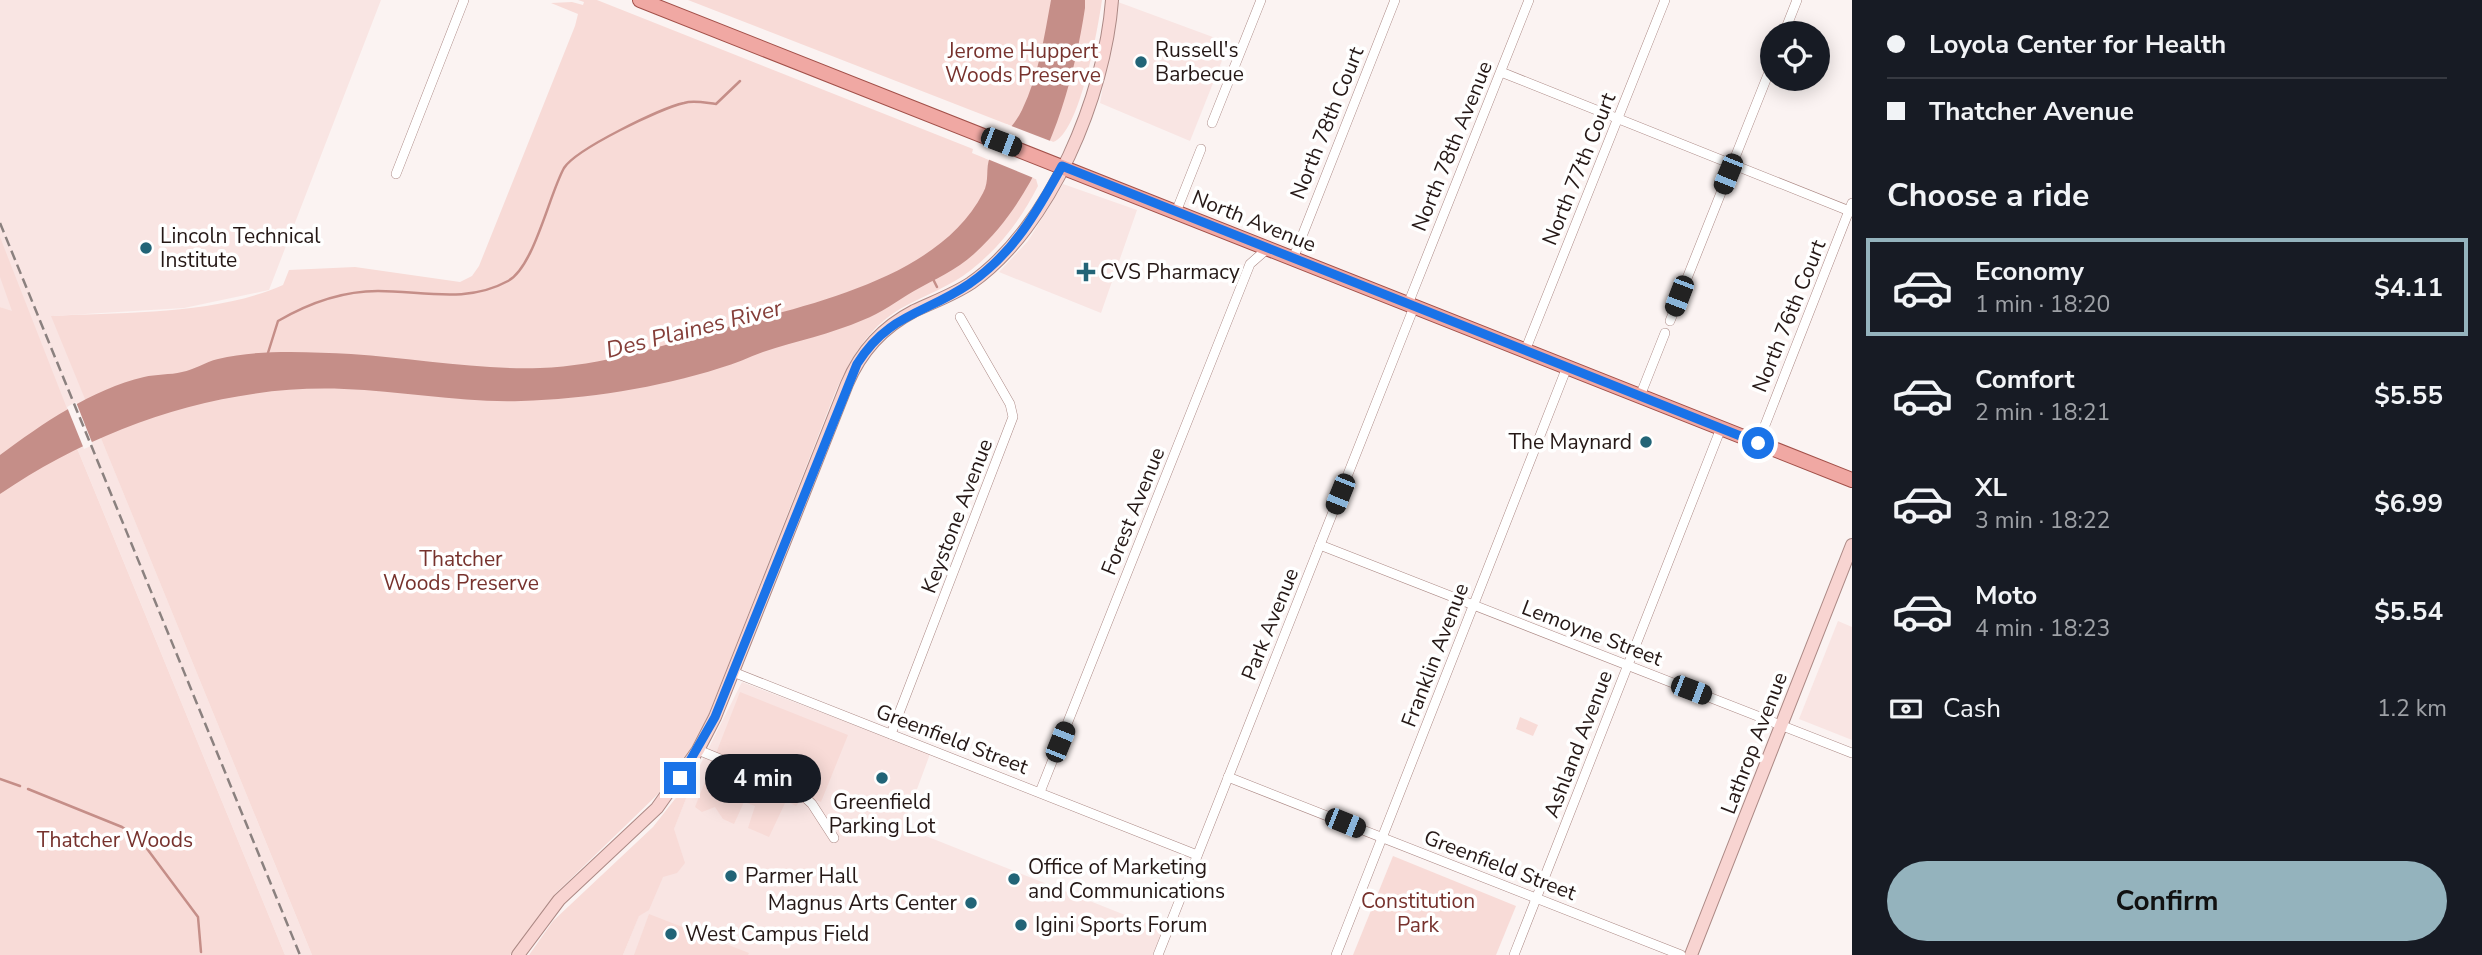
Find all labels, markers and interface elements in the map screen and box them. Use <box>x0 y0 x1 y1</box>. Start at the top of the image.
map controls <box>1760 21 1830 91</box>
button: locate <box>1760 21 1830 91</box>
text: Loyola Center for Health <box>1929 27 2226 62</box>
place label: Russell's Barbecue <box>1155 36 1244 88</box>
park label: Jerome Huppert Woods Preserve <box>945 37 1101 89</box>
street label: North 78th Court <box>1284 42 1371 203</box>
marker: Russell's Barbecue <box>1133 54 1149 70</box>
street label: North 78th Avenue <box>1405 57 1499 235</box>
street label: North 77th Court <box>1536 88 1623 249</box>
text: Thatcher Avenue <box>1929 94 2134 129</box>
car <box>978 125 1025 159</box>
car <box>1711 151 1746 197</box>
text: Choose a ride <box>1887 174 2089 217</box>
street label: North Avenue <box>1188 183 1320 259</box>
place label: Lincoln Technical Institute <box>160 222 321 274</box>
street label: North 76th Court <box>1746 235 1833 396</box>
marker: Lincoln Technical Institute <box>138 240 154 256</box>
text: Economy <box>1975 254 2084 289</box>
icon: car <box>1891 256 1954 319</box>
place label: CVS Pharmacy <box>1100 258 1240 286</box>
marker: CVS Pharmacy <box>1078 264 1094 280</box>
text: $4.11 <box>2374 270 2443 305</box>
car <box>1662 273 1697 319</box>
text: 1 min · 18:20 <box>1975 289 2110 320</box>
water label: Des Plaines River <box>603 292 786 366</box>
text: Comfort <box>1975 362 2075 397</box>
icon: car <box>1891 364 1954 427</box>
text: $5.55 <box>2374 378 2443 413</box>
text: 2 min · 18:21 <box>1975 397 2110 428</box>
route start <box>1742 427 1774 459</box>
place label: The Maynard <box>1508 428 1632 456</box>
marker: The Maynard <box>1638 434 1654 450</box>
street label: Keystone Avenue <box>915 435 999 597</box>
street label: Forest Avenue <box>1095 443 1171 579</box>
text: XL <box>1975 470 2007 505</box>
car <box>1323 471 1358 517</box>
icon: car <box>1891 472 1954 535</box>
text: $6.99 <box>2374 486 2443 521</box>
text: 3 min · 18:22 <box>1975 505 2110 536</box>
park label: Thatcher Woods Preserve <box>383 545 539 597</box>
street label: Park Avenue <box>1235 564 1305 684</box>
text: Moto <box>1975 578 2037 613</box>
street label: Franklin Avenue <box>1395 579 1475 731</box>
icon: car <box>1891 580 1954 643</box>
street label: Lemoyne Street <box>1518 593 1667 673</box>
text: $5.54 <box>2374 594 2443 629</box>
text: 4 min · 18:23 <box>1975 613 2110 644</box>
street label: Ashland Avenue <box>1537 666 1619 822</box>
street label: Lathrop Avenue <box>1714 668 1794 818</box>
car <box>1668 673 1715 707</box>
icon: cash <box>1887 690 1925 728</box>
text: Cash <box>1943 691 2001 726</box>
text: 1.2 km <box>2377 693 2447 724</box>
street label: Greenfield Street <box>872 697 1033 781</box>
car <box>1043 719 1078 765</box>
callout: 4 min <box>704 754 820 802</box>
route end <box>664 762 696 794</box>
text: 4 min <box>733 763 793 794</box>
marker: Greenfield Parking Lot <box>874 770 890 786</box>
place label: Greenfield Parking Lot <box>829 788 936 840</box>
car <box>1322 805 1369 841</box>
street label: Greenfield Street <box>1420 823 1581 907</box>
park label: Thatcher Woods <box>37 826 193 854</box>
place label: Office of Marketing and Communications <box>1028 853 1225 905</box>
button: Confirm <box>1887 861 2447 941</box>
place label: Parmer Hall <box>745 862 859 890</box>
marker: Parmer Hall <box>723 868 739 884</box>
marker: Office of Marketing and Communications <box>1006 871 1022 887</box>
park label: Constitution Park <box>1361 887 1475 939</box>
place label: Magnus Arts Center <box>768 889 957 917</box>
marker: Magnus Arts Center <box>963 895 979 911</box>
place label: Igini Sports Forum <box>1035 911 1208 939</box>
marker: Igini Sports Forum <box>1013 917 1029 933</box>
place label: West Campus Field <box>685 920 869 948</box>
marker: West Campus Field <box>663 926 679 942</box>

